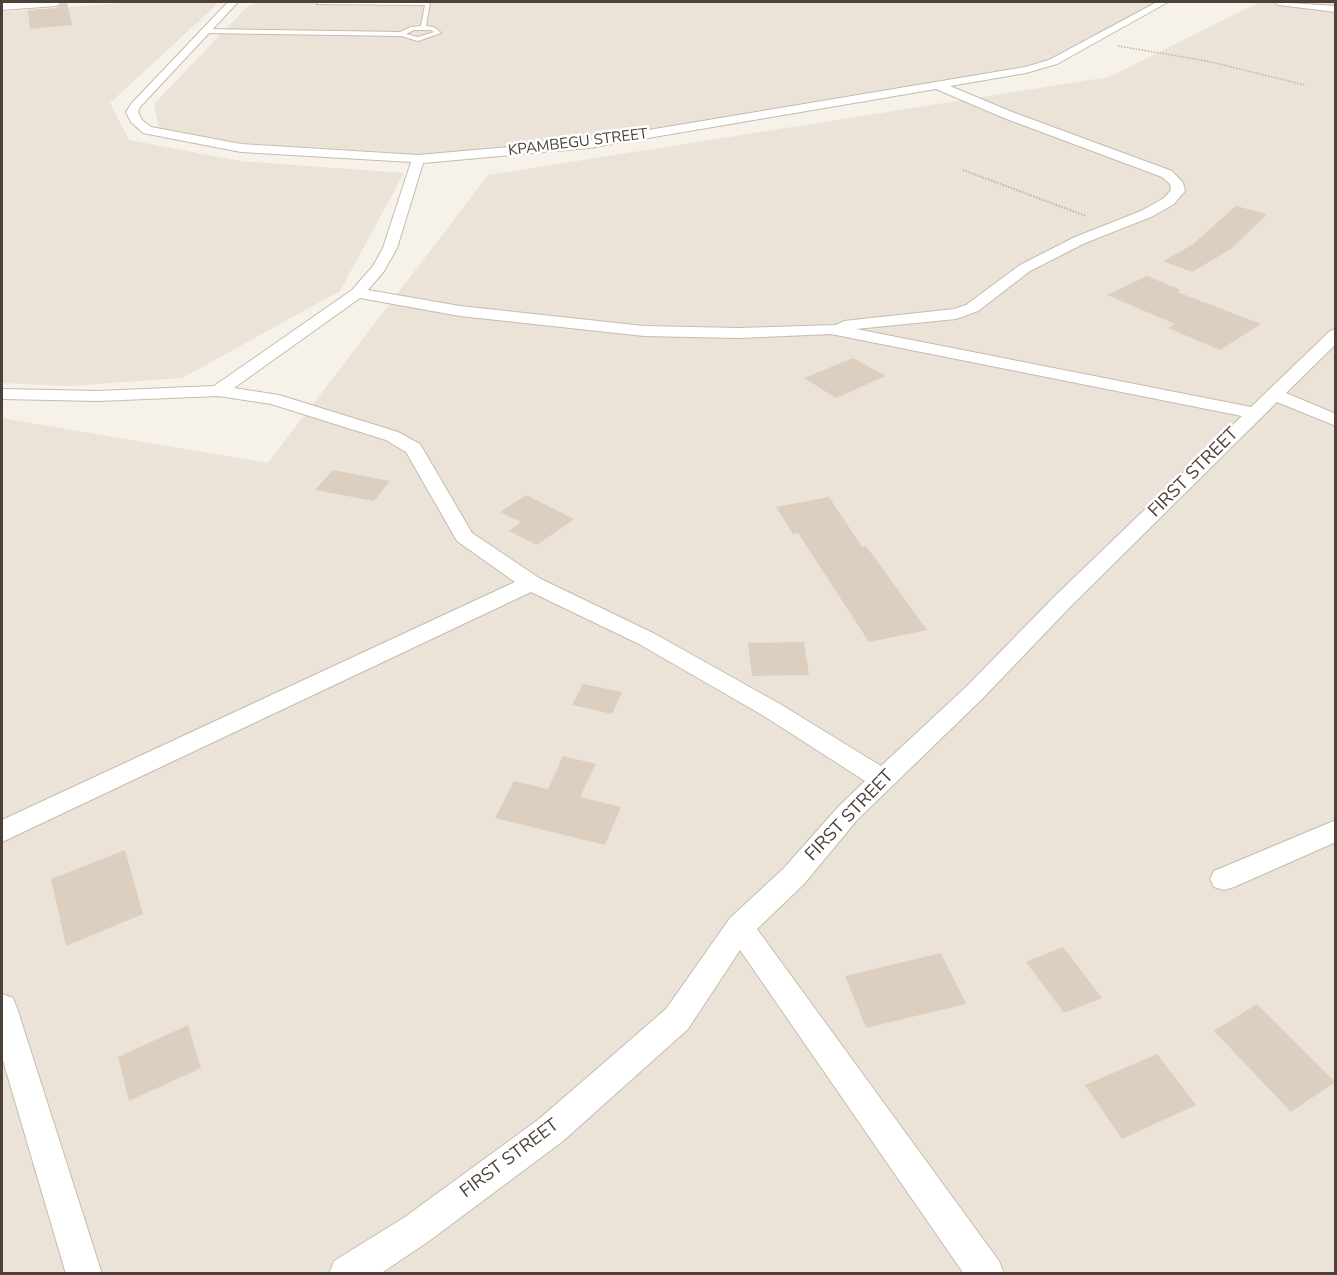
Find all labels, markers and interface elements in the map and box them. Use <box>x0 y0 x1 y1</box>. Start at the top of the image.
street label: KPAMBEGU STREET <box>507 126 649 160</box>
street label: FIRST STREET <box>1145 424 1243 522</box>
street label: FIRST STREET <box>801 766 899 866</box>
street label: FIRST STREET <box>456 1115 564 1203</box>

